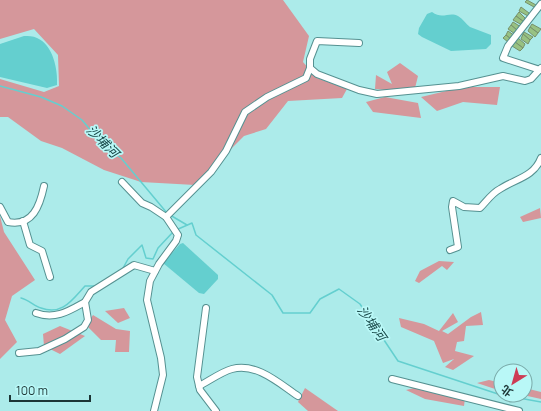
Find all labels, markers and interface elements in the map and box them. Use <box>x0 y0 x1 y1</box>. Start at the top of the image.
water label: 沙埔河 <box>83 121 125 163</box>
water label: 沙埔河 <box>353 302 392 347</box>
north arrow <box>493 363 533 403</box>
scale bar <box>10 377 90 403</box>
text: 100 m <box>16 382 48 399</box>
text: 北 <box>498 382 516 401</box>

